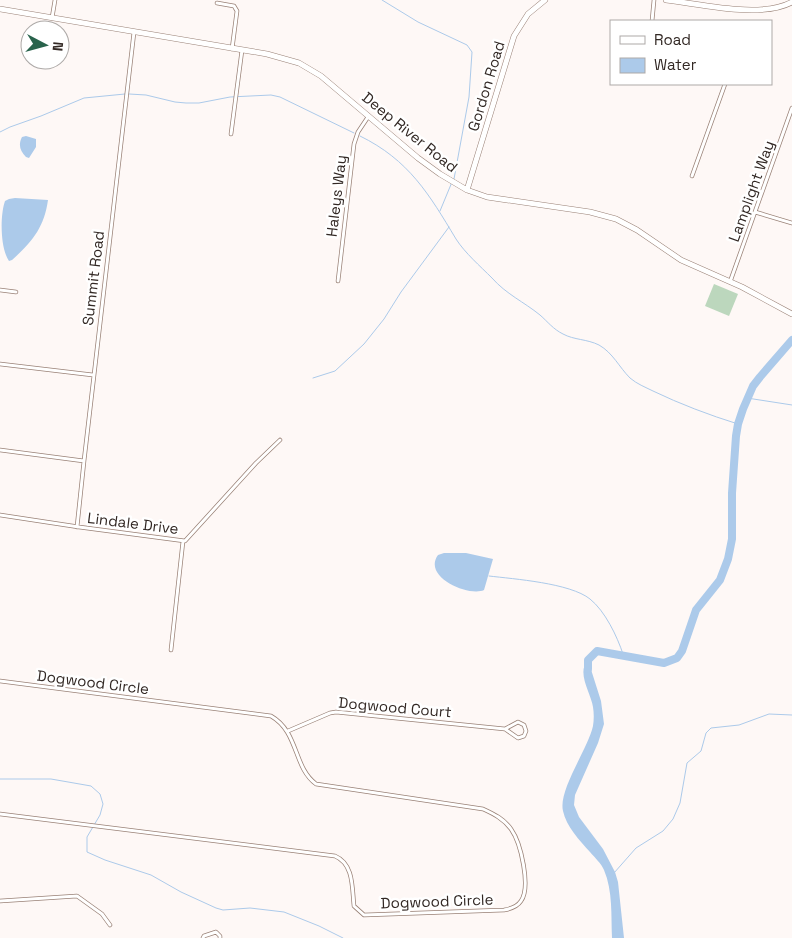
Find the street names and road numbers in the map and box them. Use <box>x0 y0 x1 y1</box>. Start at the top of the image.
street label: Gordon Road <box>463 39 509 133</box>
street label: Deep River Road <box>358 88 462 176</box>
street label: Lamplight Way <box>724 138 778 244</box>
street label: Haleys Way <box>322 154 350 238</box>
street label: Summit Road <box>78 229 108 327</box>
street label: Lindale Drive <box>86 508 180 538</box>
street label: Dogwood Circle <box>36 666 150 698</box>
street label: Dogwood Court <box>338 693 452 721</box>
street label: Dogwood Circle <box>380 890 494 912</box>

